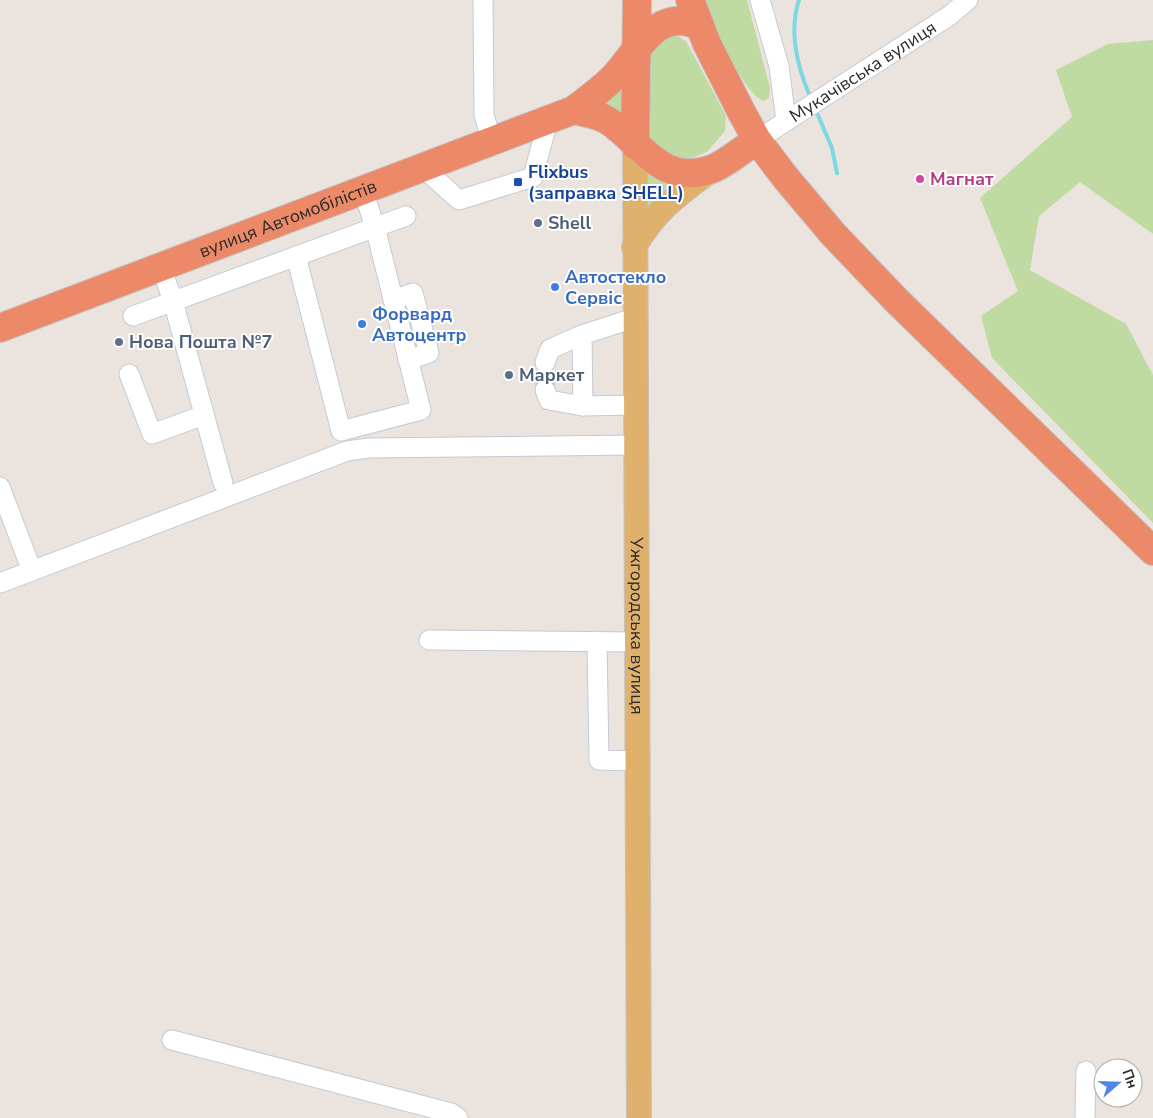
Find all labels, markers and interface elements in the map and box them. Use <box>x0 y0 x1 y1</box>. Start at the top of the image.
street label: Мукачівська вулиця <box>785 15 941 128</box>
place label: Flixbus (заправка SHELL) <box>528 160 684 205</box>
place label: Магнат <box>930 167 994 191</box>
marker: Магнат <box>914 173 926 185</box>
street label: вулиця Автомобілістів <box>196 174 380 263</box>
marker: Flixbus (заправка SHELL) <box>512 176 524 188</box>
place label: Shell <box>548 211 591 235</box>
marker: Shell <box>532 217 544 229</box>
place label: Автостекло Сервіс <box>565 265 666 310</box>
marker: Автостекло Сервіс <box>549 281 561 293</box>
place label: Форвард Автоцентр <box>372 302 467 347</box>
marker: Форвард Автоцентр <box>356 318 368 330</box>
place label: Нова Пошта №7 <box>129 330 272 354</box>
marker: Нова Пошта №7 <box>113 336 125 348</box>
place label: Маркет <box>519 363 585 387</box>
marker: Маркет <box>503 369 515 381</box>
street label: Ужгородська вулиця <box>625 536 649 715</box>
north arrow <box>1093 1058 1143 1108</box>
text: Пн <box>1118 1066 1142 1091</box>

